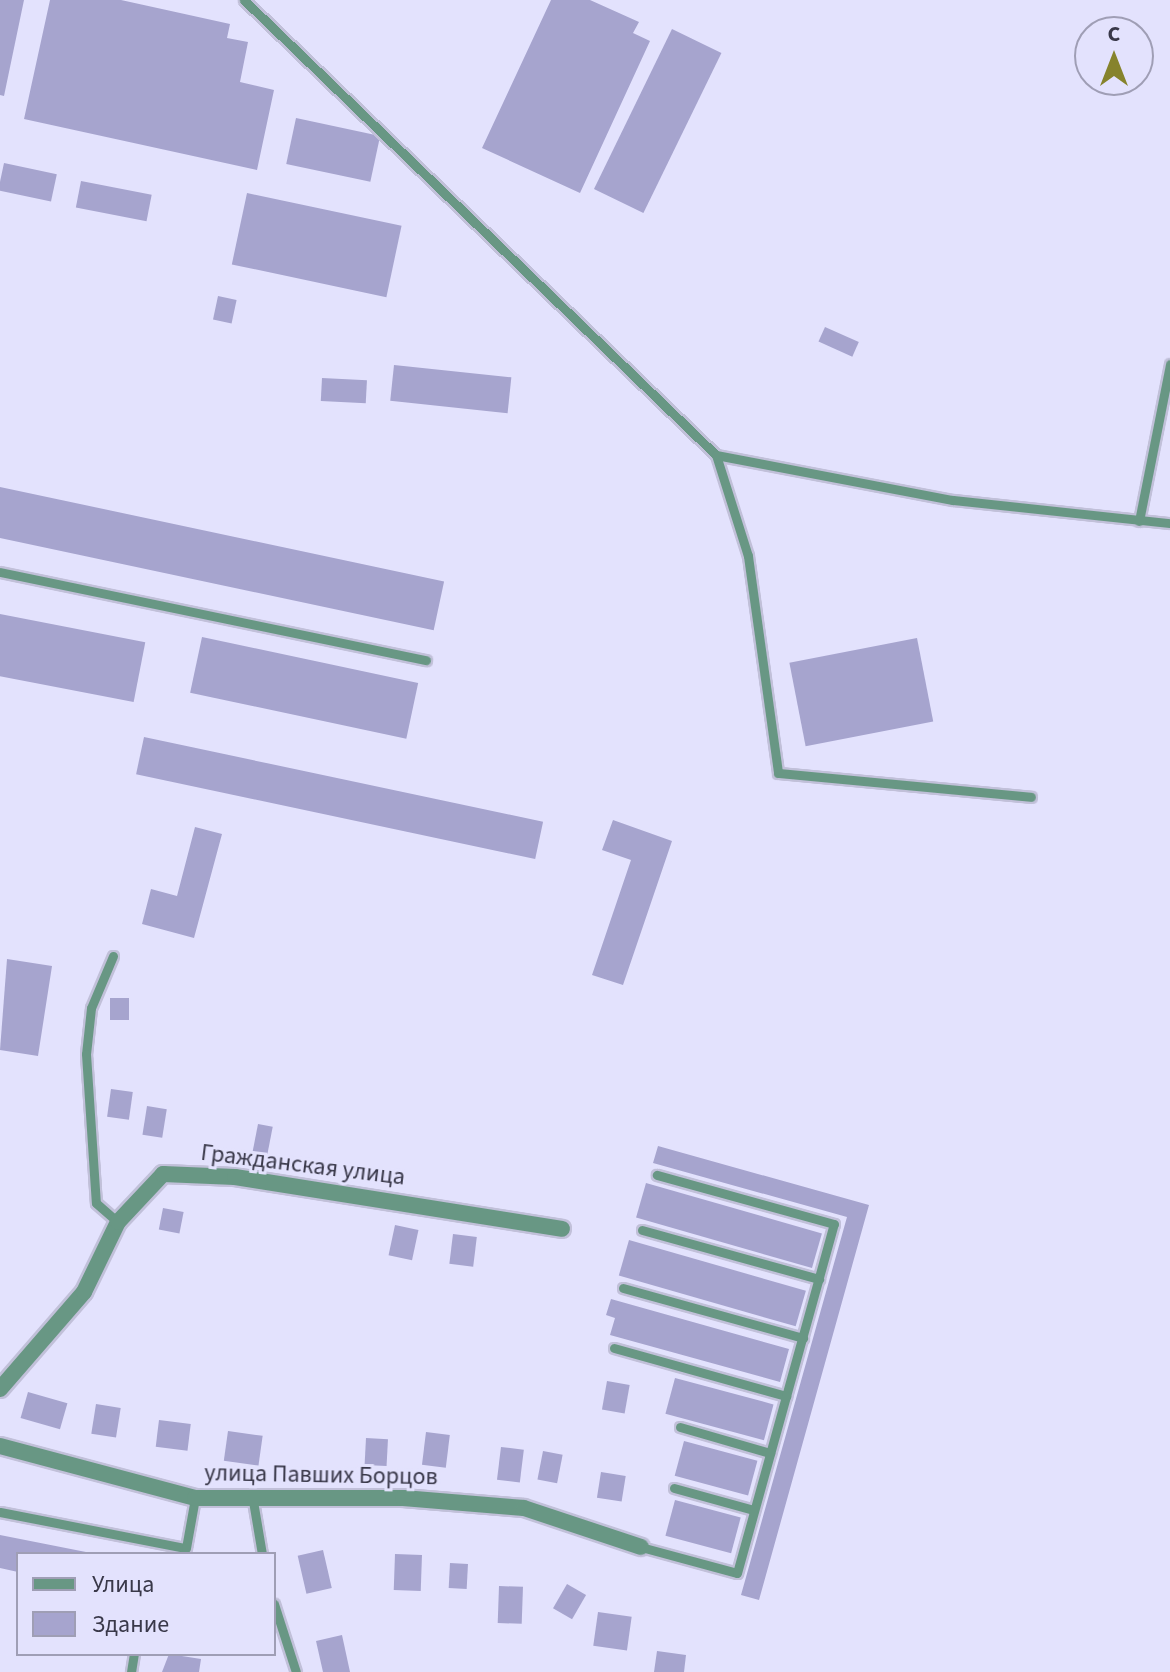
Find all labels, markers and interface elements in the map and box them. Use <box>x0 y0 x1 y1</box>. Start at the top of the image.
north arrow <box>1074 16 1154 96</box>
text: С <box>1108 18 1120 50</box>
street label: Гражданская улица <box>199 1138 407 1192</box>
street label: улица Павших Борцов <box>204 1459 438 1491</box>
legend <box>16 1552 276 1656</box>
text: Улица <box>92 1567 154 1602</box>
text: Здание <box>92 1607 169 1642</box>

